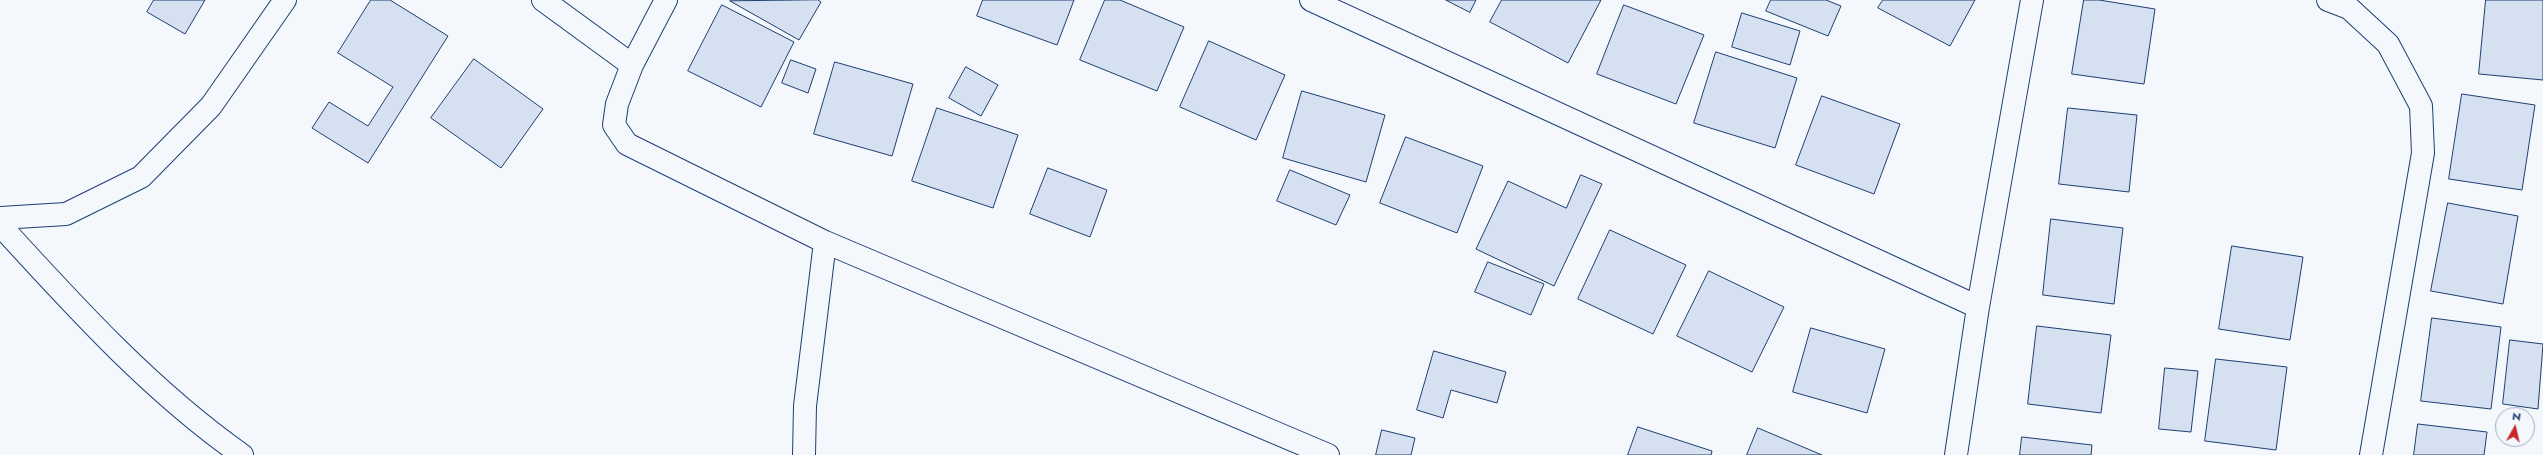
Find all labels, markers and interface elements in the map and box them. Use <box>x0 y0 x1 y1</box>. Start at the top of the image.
north arrow <box>2495 407 2535 447</box>
text: N <box>2511 408 2522 425</box>

